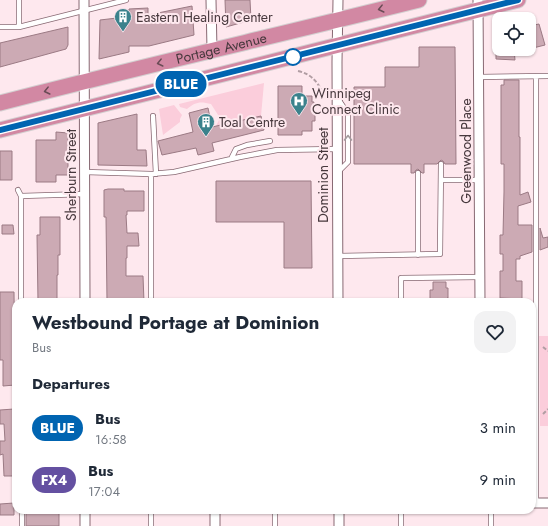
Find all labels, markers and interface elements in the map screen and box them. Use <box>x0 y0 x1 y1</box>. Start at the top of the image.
one-way arrow <box>378 5 384 13</box>
building icon: Eastern Healing Center <box>113 7 133 32</box>
place label: Eastern Healing Center <box>136 7 273 27</box>
map controls <box>492 12 536 56</box>
button: locate <box>492 12 536 56</box>
street label: Portage Avenue <box>174 28 269 69</box>
unlabelled marker <box>284 48 302 66</box>
one-way arrow <box>157 58 163 66</box>
line badge: BLUE <box>153 71 209 97</box>
text: BLUE <box>164 74 198 94</box>
place label: Winnipeg Connect Clinic <box>312 83 400 119</box>
one-way arrow <box>44 86 51 95</box>
hospital icon: Winnipeg Connect Clinic <box>289 91 309 116</box>
street label: Greenwood Place <box>456 98 476 204</box>
building icon: Toal Centre <box>196 112 216 137</box>
place label: Toal Centre <box>219 112 285 132</box>
street label: Dominion Street <box>313 127 333 223</box>
street label: Sherburn Street <box>61 128 81 221</box>
one-way arrow <box>344 135 352 141</box>
text: Westbound Portage at Dominion <box>32 309 320 336</box>
button: heart <box>474 311 516 353</box>
text: Bus <box>32 338 51 357</box>
text: Departures <box>32 373 110 395</box>
text: Bus <box>95 408 120 430</box>
text: 3 min <box>480 417 516 439</box>
text: BLUE <box>40 418 75 438</box>
text: 16:58 <box>95 430 127 449</box>
text: Bus <box>88 460 113 482</box>
text: 9 min <box>479 469 516 491</box>
text: FX4 <box>41 470 67 490</box>
text: 17:04 <box>88 482 120 501</box>

